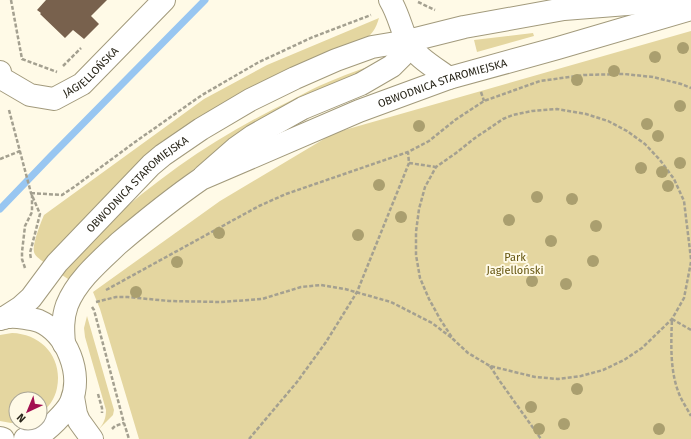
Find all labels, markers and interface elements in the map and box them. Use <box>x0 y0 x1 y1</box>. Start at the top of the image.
street label: JAGIELLOŃSKA <box>61 44 122 100</box>
street label: OBWODNICA STAROMIEJSKA <box>376 56 509 111</box>
street label: OBWODNICA STAROMIEJSKA <box>84 133 191 235</box>
park label: Park Jagielloński <box>486 251 544 277</box>
north arrow <box>8 391 48 431</box>
text: N <box>14 411 29 425</box>

